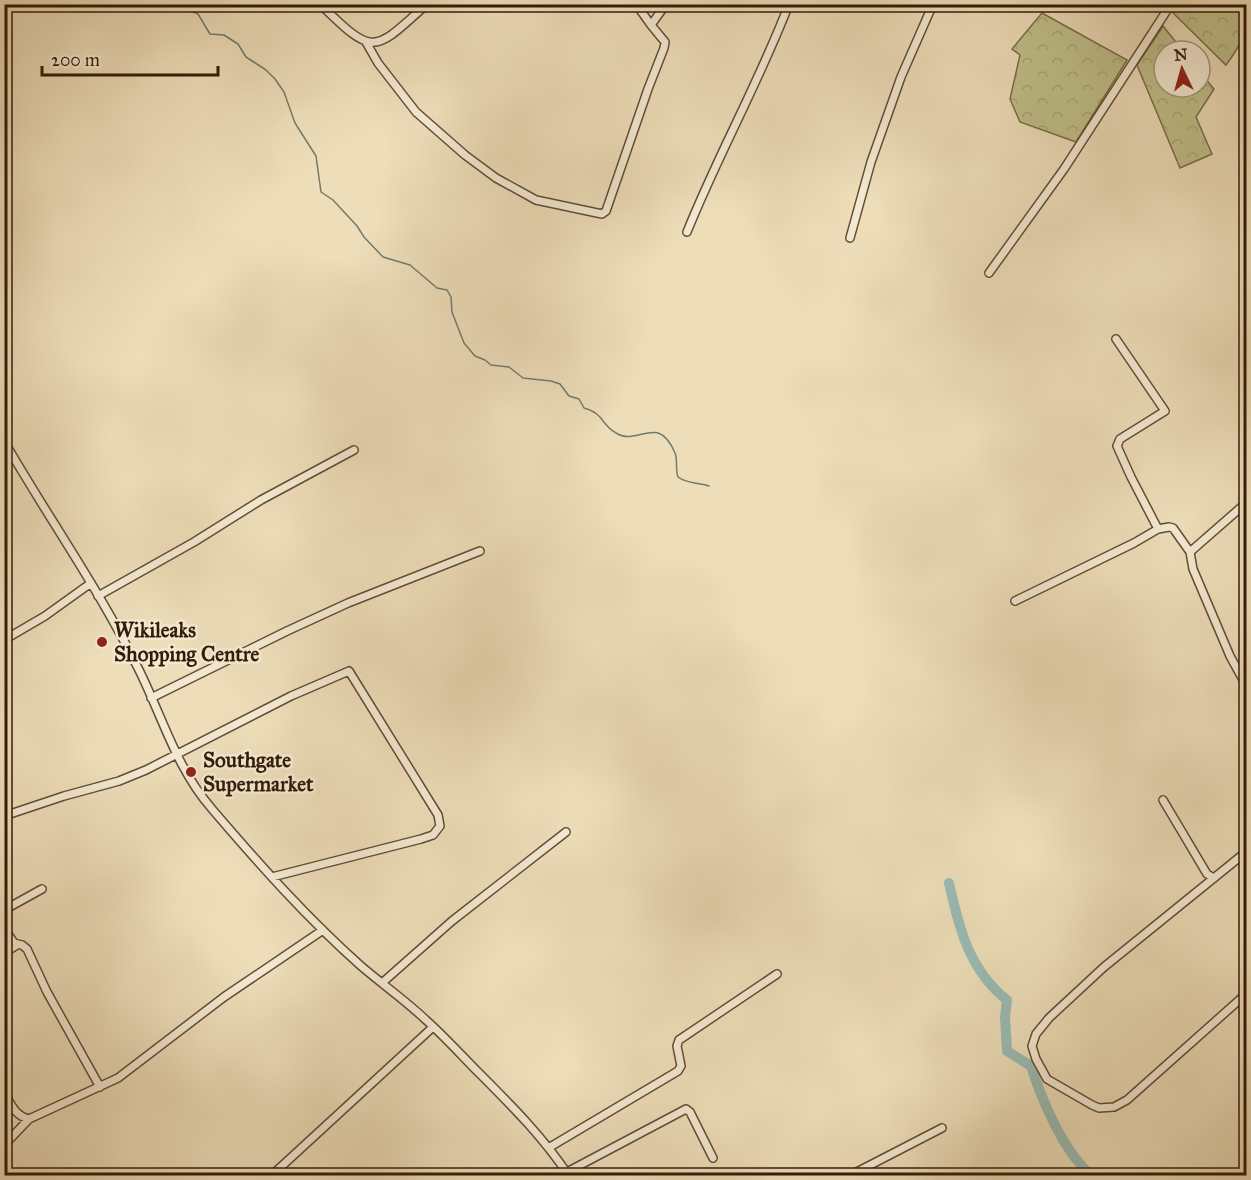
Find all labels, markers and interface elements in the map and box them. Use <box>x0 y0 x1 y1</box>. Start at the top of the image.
scale bar <box>42 39 218 77</box>
north arrow <box>1152 39 1212 99</box>
text: N <box>1173 44 1189 65</box>
text: 200 m <box>51 49 100 71</box>
place label: Wikileaks Shopping Centre <box>114 617 259 667</box>
marker: Wikileaks Shopping Centre <box>95 635 109 649</box>
place label: Southgate Supermarket <box>203 747 314 797</box>
marker: Southgate Supermarket <box>184 765 198 779</box>

